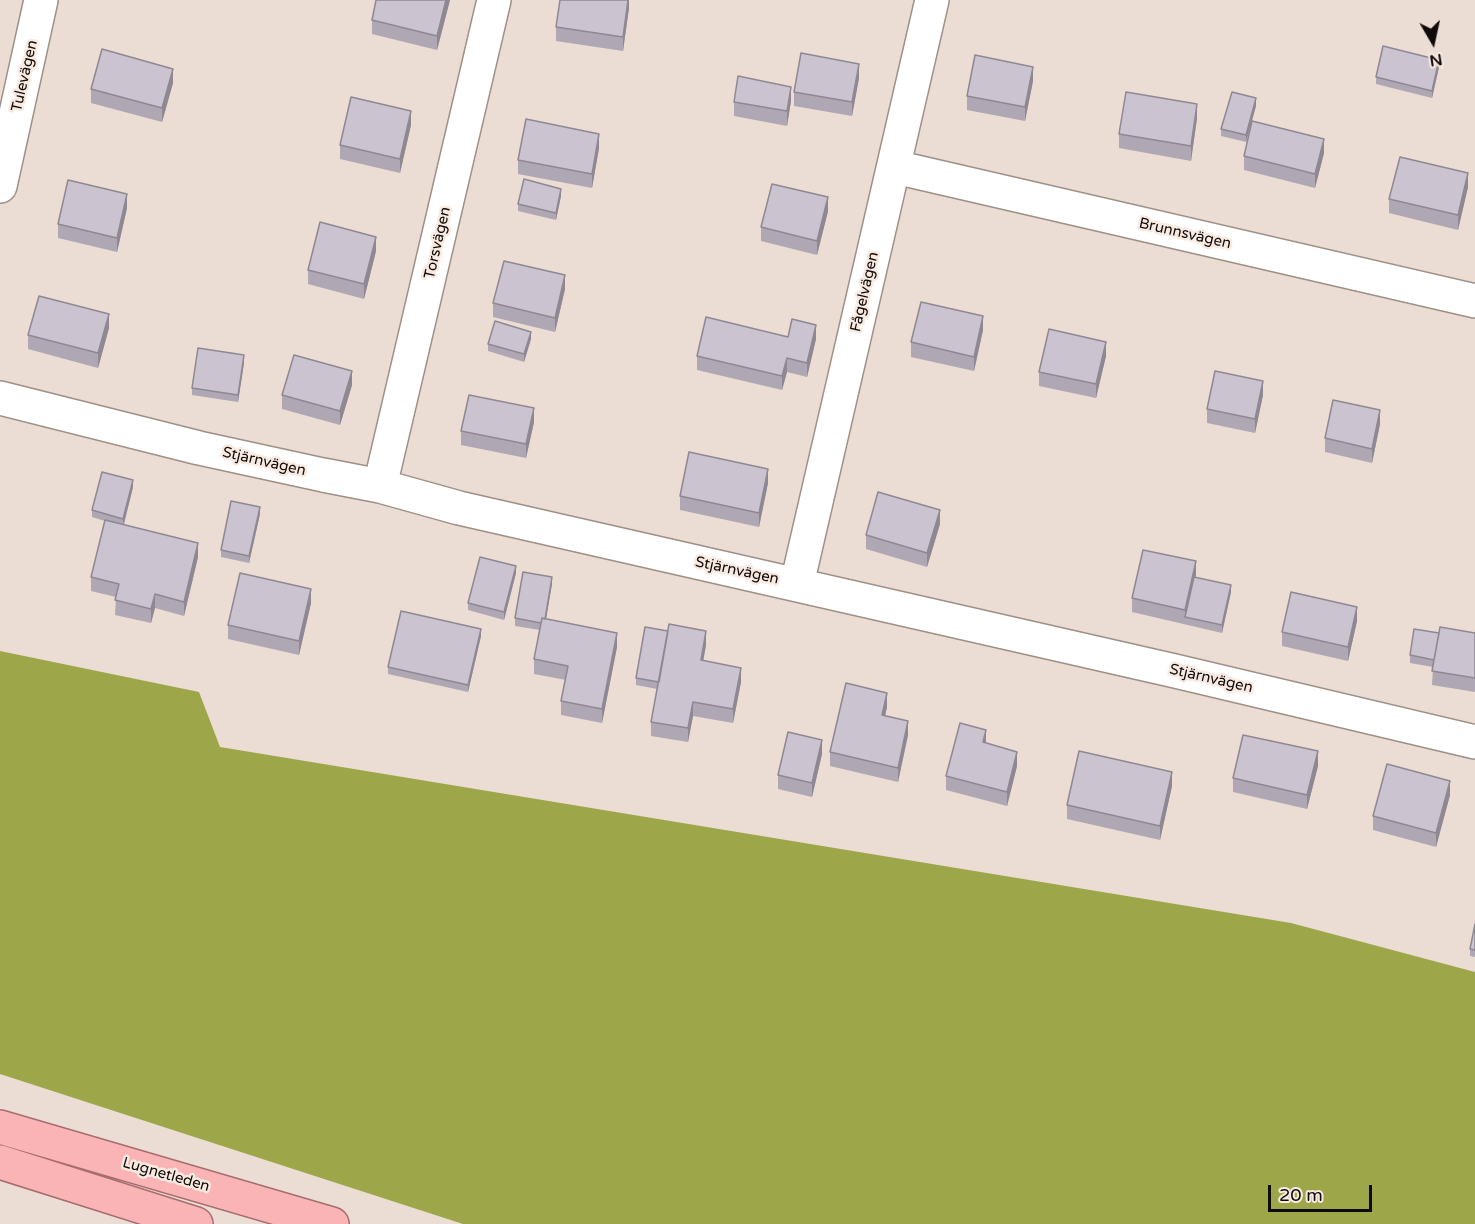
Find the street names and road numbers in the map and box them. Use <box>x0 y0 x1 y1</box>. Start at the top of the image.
street label: Tulevägen <box>8 38 42 114</box>
street label: Torsvägen <box>421 205 455 281</box>
street label: Brunnsvägen <box>1137 215 1233 253</box>
street label: Fågelvägen <box>847 250 883 334</box>
street label: Stjärnvägen <box>221 444 307 480</box>
street label: Stjärnvägen <box>694 553 780 589</box>
street label: Stjärnvägen <box>1168 661 1254 697</box>
street label: Lugnetleden <box>120 1154 212 1196</box>

